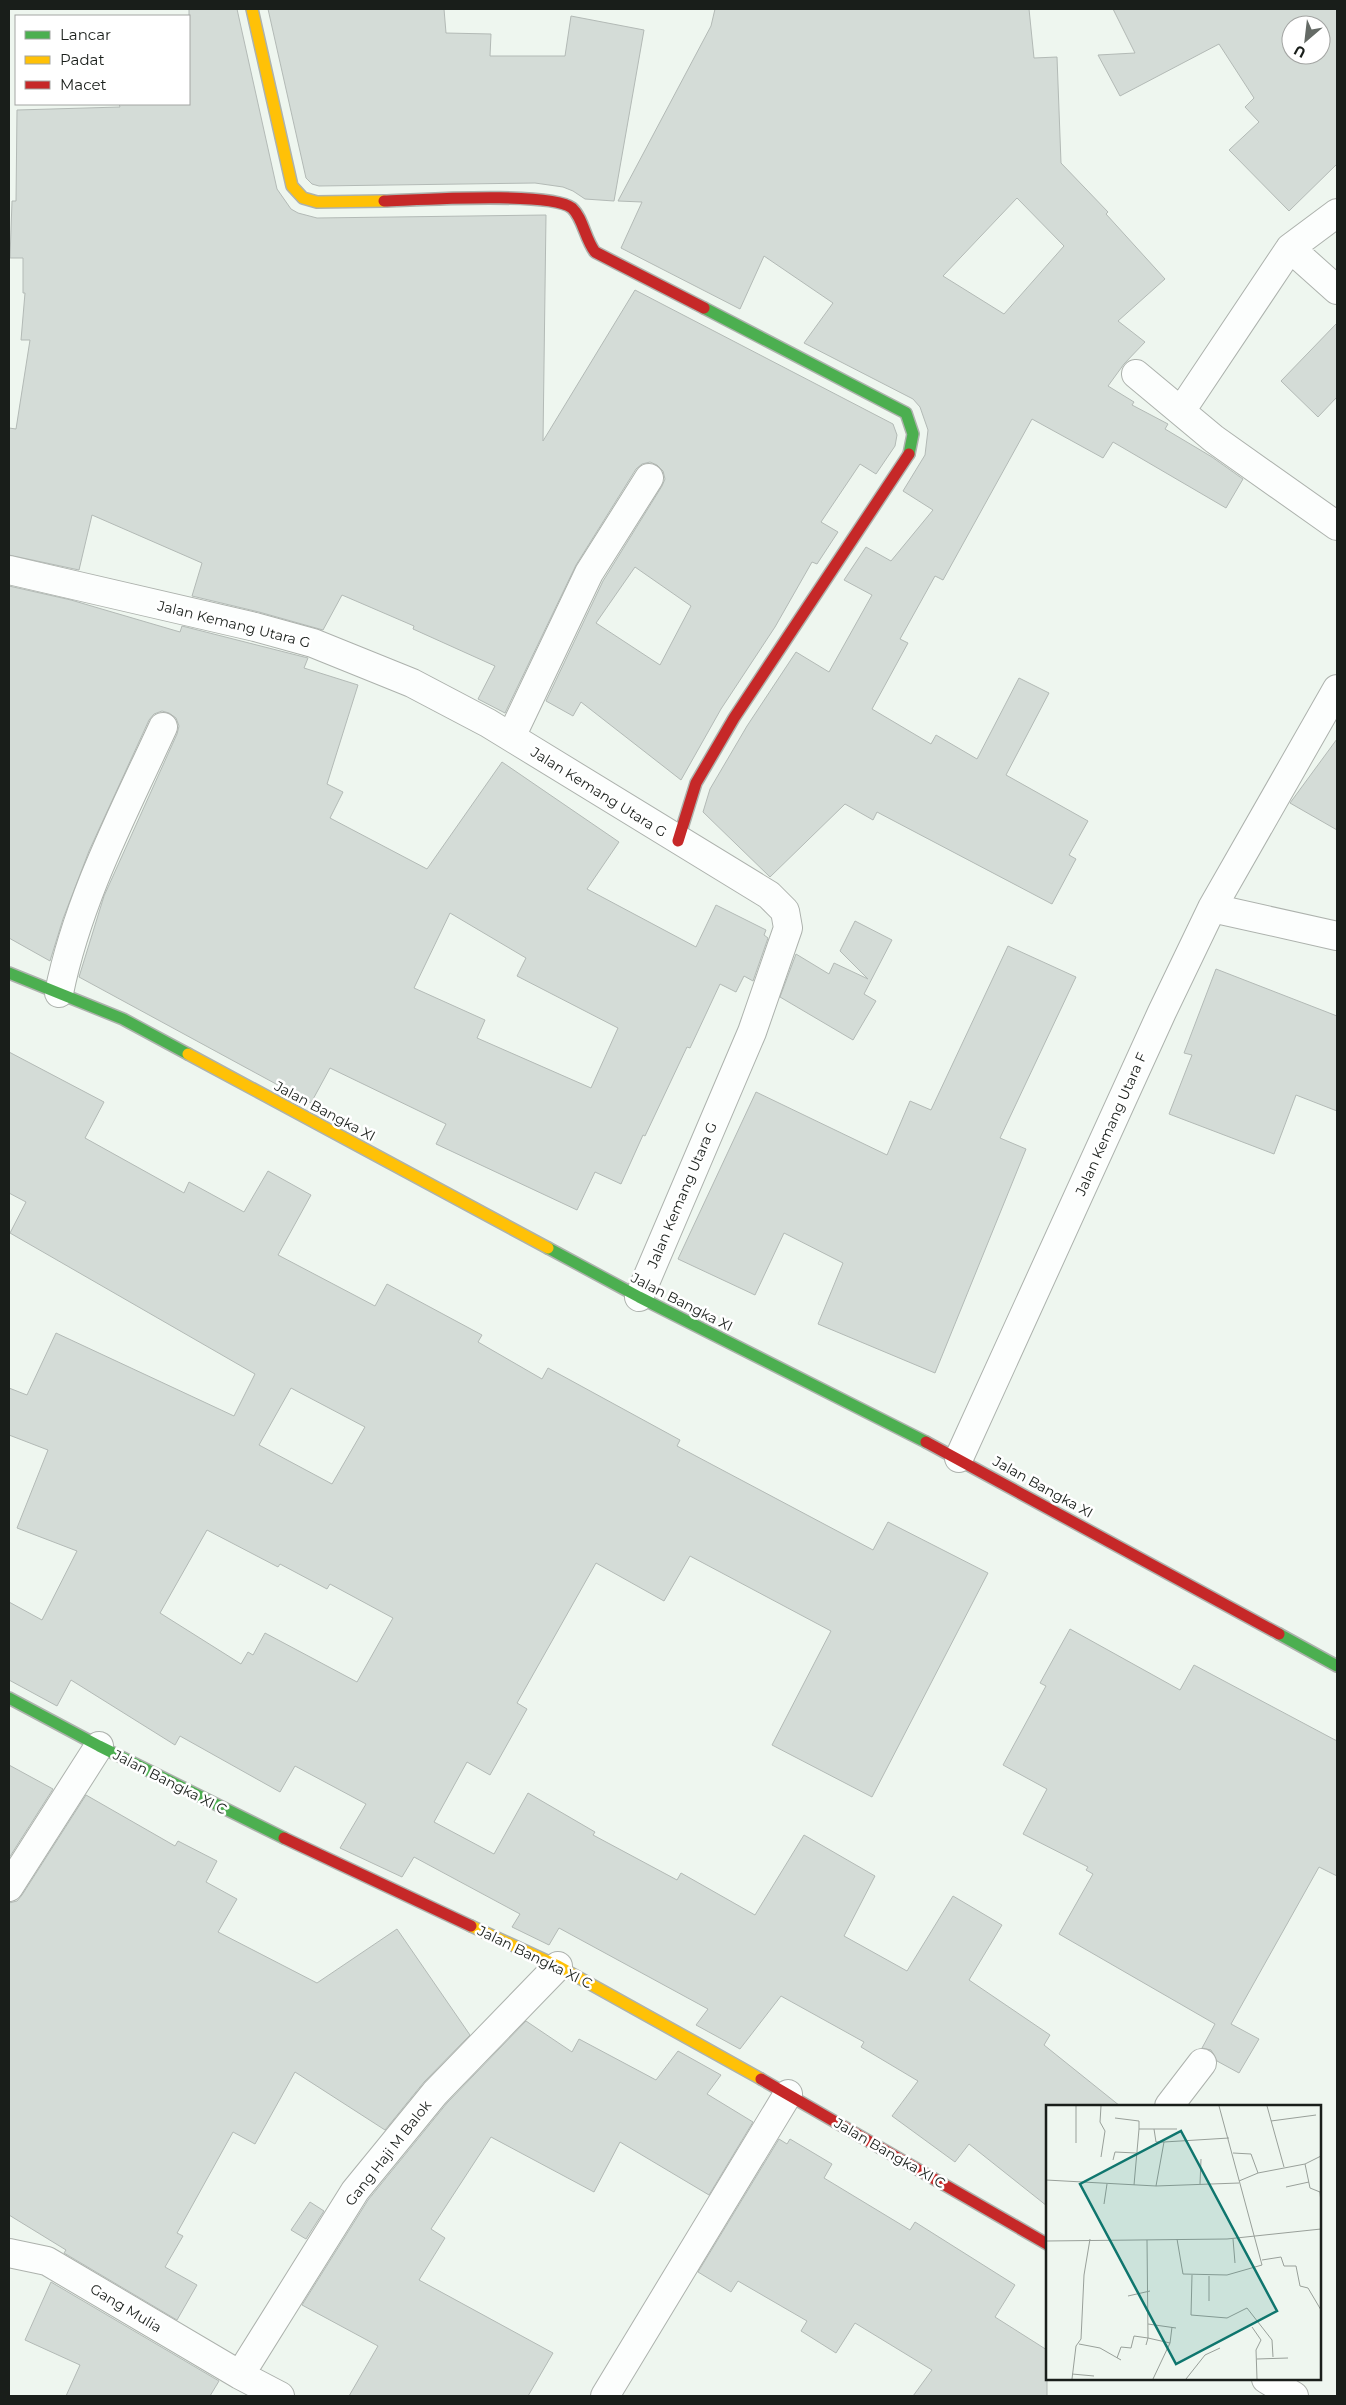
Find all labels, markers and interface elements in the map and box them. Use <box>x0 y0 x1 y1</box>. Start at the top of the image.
legend <box>15 15 190 105</box>
north arrow <box>1281 15 1331 65</box>
text: Lancar <box>60 25 111 44</box>
text: U <box>1291 41 1309 62</box>
text: Padat <box>60 50 105 69</box>
text: Macet <box>60 75 107 94</box>
street label: Jalan Kemang Utara G <box>155 596 312 652</box>
street label: Jalan Kemang Utara G <box>527 742 670 841</box>
street label: Jalan Kemang Utara F <box>1071 1049 1151 1199</box>
street label: Jalan Bangka XI <box>271 1076 378 1145</box>
street label: Jalan Kemang Utara G <box>643 1119 721 1272</box>
street label: Jalan Bangka XI <box>627 1268 736 1335</box>
street label: Jalan Bangka XI <box>989 1452 1096 1522</box>
street label: Jalan Bangka XI C <box>109 1745 230 1818</box>
street label: Jalan Bangka XI C <box>474 1921 595 1993</box>
street label: Gang Haji M Balok <box>341 2096 435 2210</box>
inset map <box>1046 2105 1321 2380</box>
street label: Jalan Bangka XI C <box>830 2113 949 2192</box>
street label: Gang Mulia <box>87 2280 165 2336</box>

